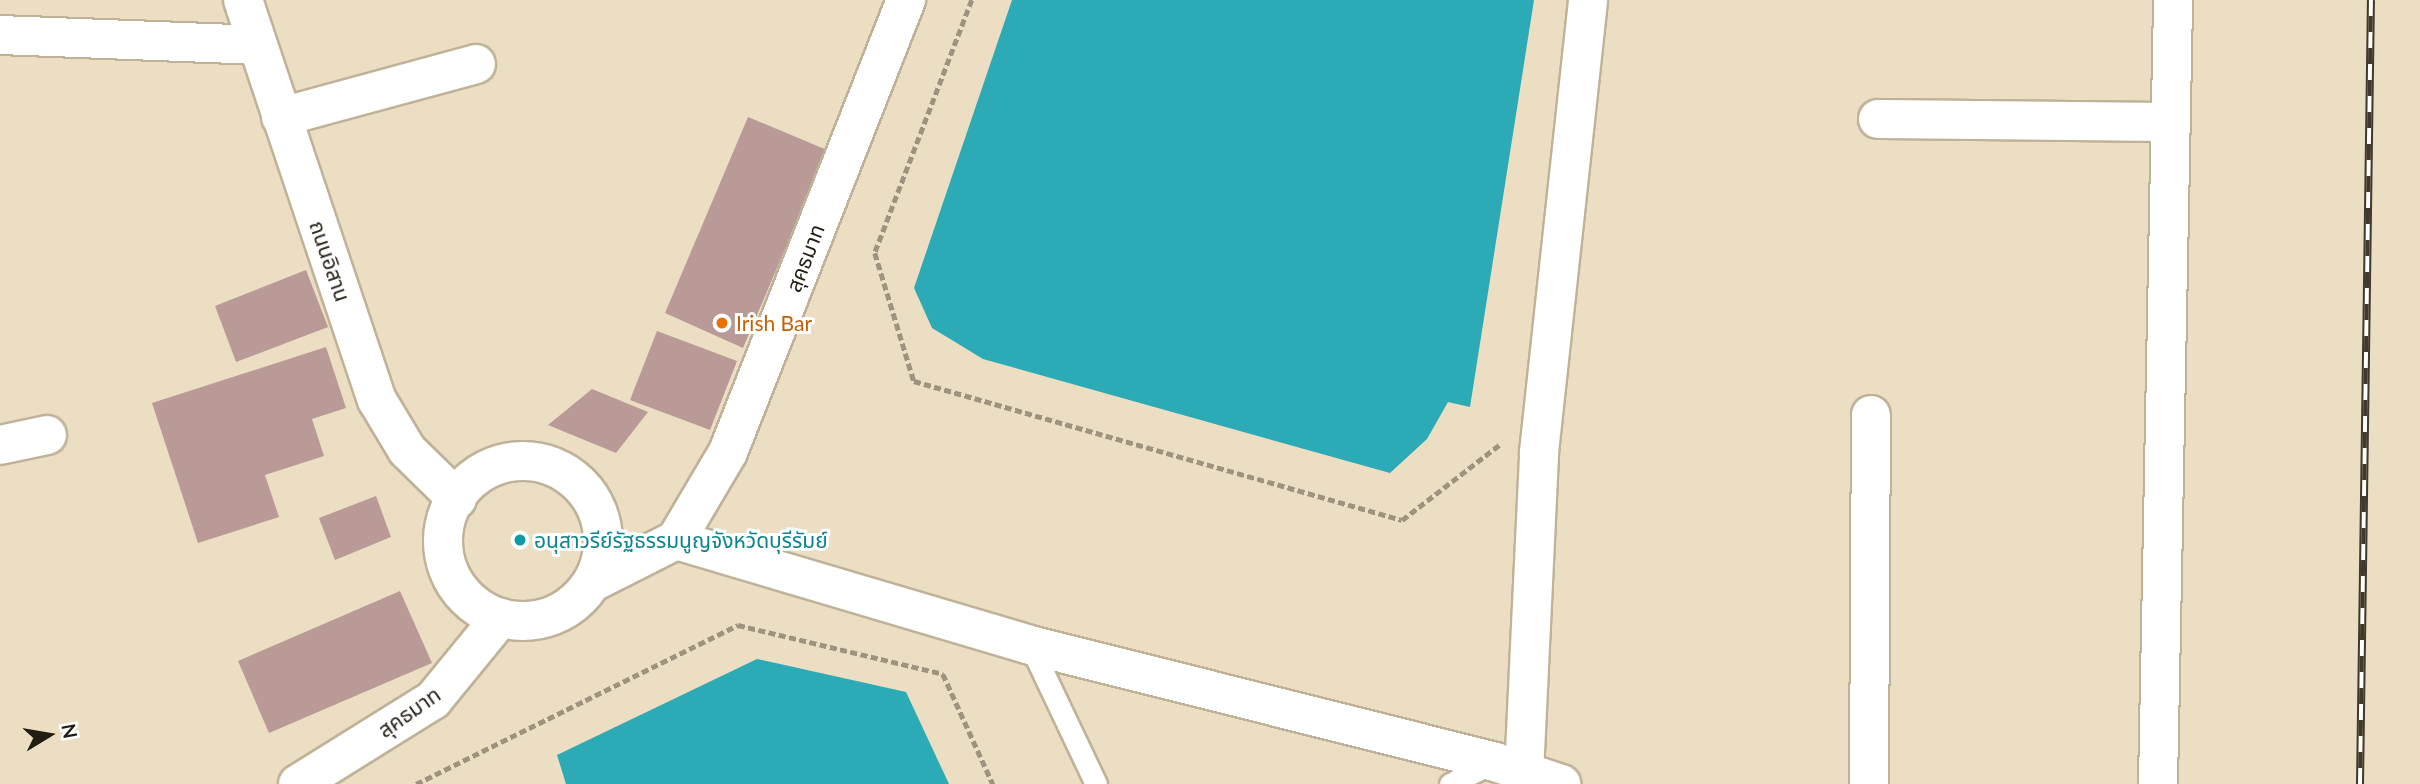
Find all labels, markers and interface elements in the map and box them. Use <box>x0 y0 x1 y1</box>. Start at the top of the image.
street label: ถนนอิสาน <box>304 217 356 305</box>
street label: สุคธมาท <box>781 221 829 295</box>
place label: Irish Bar <box>736 310 812 336</box>
marker: Irish Bar <box>714 315 730 331</box>
place label: อนุสาวรีย์รัฐธรรมนูญจังหวัดบุรีรัมย์ <box>534 527 828 553</box>
marker: อนุสาวรีย์รัฐธรรมนูญจังหวัดบุรีรัมย์ <box>512 532 528 548</box>
street label: สุคธมาท <box>373 681 445 743</box>
north arrow <box>14 700 84 770</box>
text: N <box>57 722 83 740</box>

